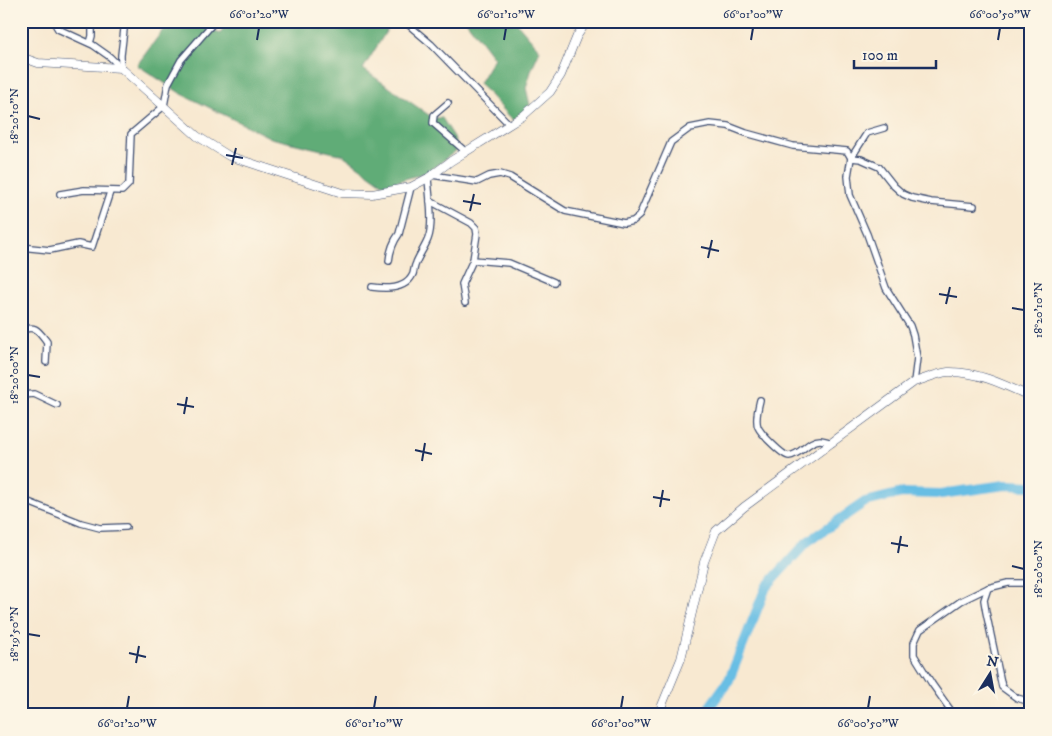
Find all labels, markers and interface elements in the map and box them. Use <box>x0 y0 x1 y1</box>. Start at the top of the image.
text: 66°01'20"W <box>229 7 290 22</box>
text: 66°01'10"W <box>477 7 536 22</box>
text: 66°01'00"W <box>723 7 784 22</box>
text: 66°00'50"W <box>969 7 1032 22</box>
scale bar <box>854 38 937 70</box>
text: 100 m <box>862 46 898 65</box>
text: 18°20'10"N <box>7 88 22 144</box>
text: 18°20'10"N <box>1031 282 1046 338</box>
text: 18°20'00"N <box>7 346 22 404</box>
text: 18°20'00"N <box>1031 540 1046 598</box>
text: 18°19'50"N <box>7 606 22 662</box>
north arrow <box>964 648 1014 698</box>
text: N <box>985 652 1000 672</box>
text: 66°01'20"W <box>97 716 158 731</box>
text: 66°01'10"W <box>345 716 404 731</box>
text: 66°01'00"W <box>591 716 652 731</box>
text: 66°00'50"W <box>837 716 900 731</box>

